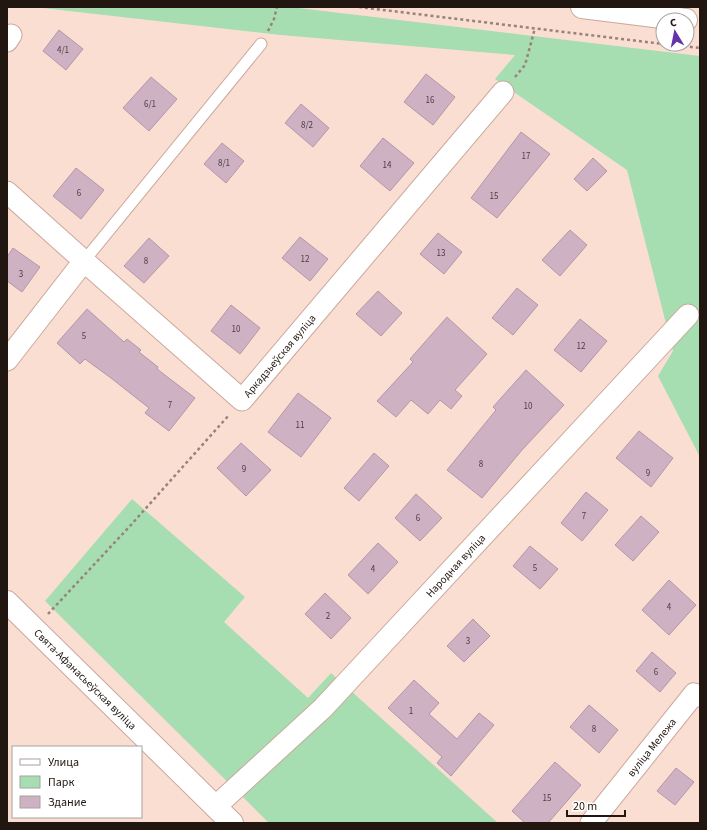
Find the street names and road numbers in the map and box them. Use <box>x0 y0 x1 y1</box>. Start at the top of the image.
street label: Аркадзьеўская вуліца <box>240 311 319 400</box>
street label: Народная вуліца <box>422 531 488 600</box>
street label: Свята-Афанасьеўская вуліца <box>31 625 140 733</box>
street label: вуліца Мележа <box>624 715 679 780</box>

